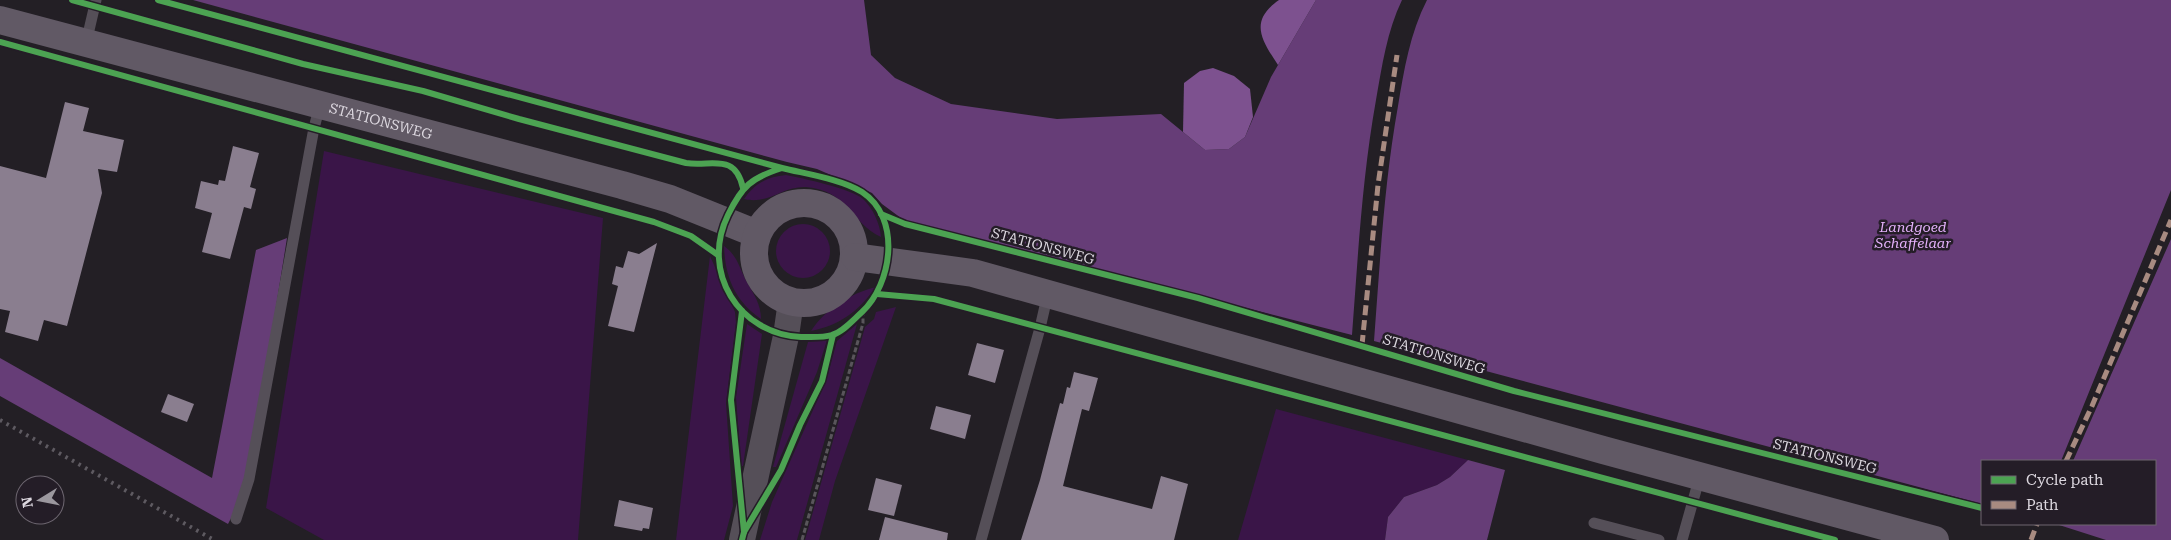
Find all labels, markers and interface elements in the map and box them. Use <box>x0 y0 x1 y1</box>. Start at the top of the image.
street label: STATIONSWEG <box>327 100 434 142</box>
park label: Landgoed Schaffelaar <box>1874 219 1951 251</box>
street label: STATIONSWEG <box>990 225 1096 267</box>
street label: STATIONSWEG <box>1381 331 1487 377</box>
street label: STATIONSWEG <box>1772 435 1879 477</box>
legend <box>1981 460 2156 525</box>
text: Cycle path <box>2026 471 2104 489</box>
north arrow <box>15 475 65 525</box>
text: N <box>18 495 36 509</box>
text: Path <box>2026 496 2059 514</box>

